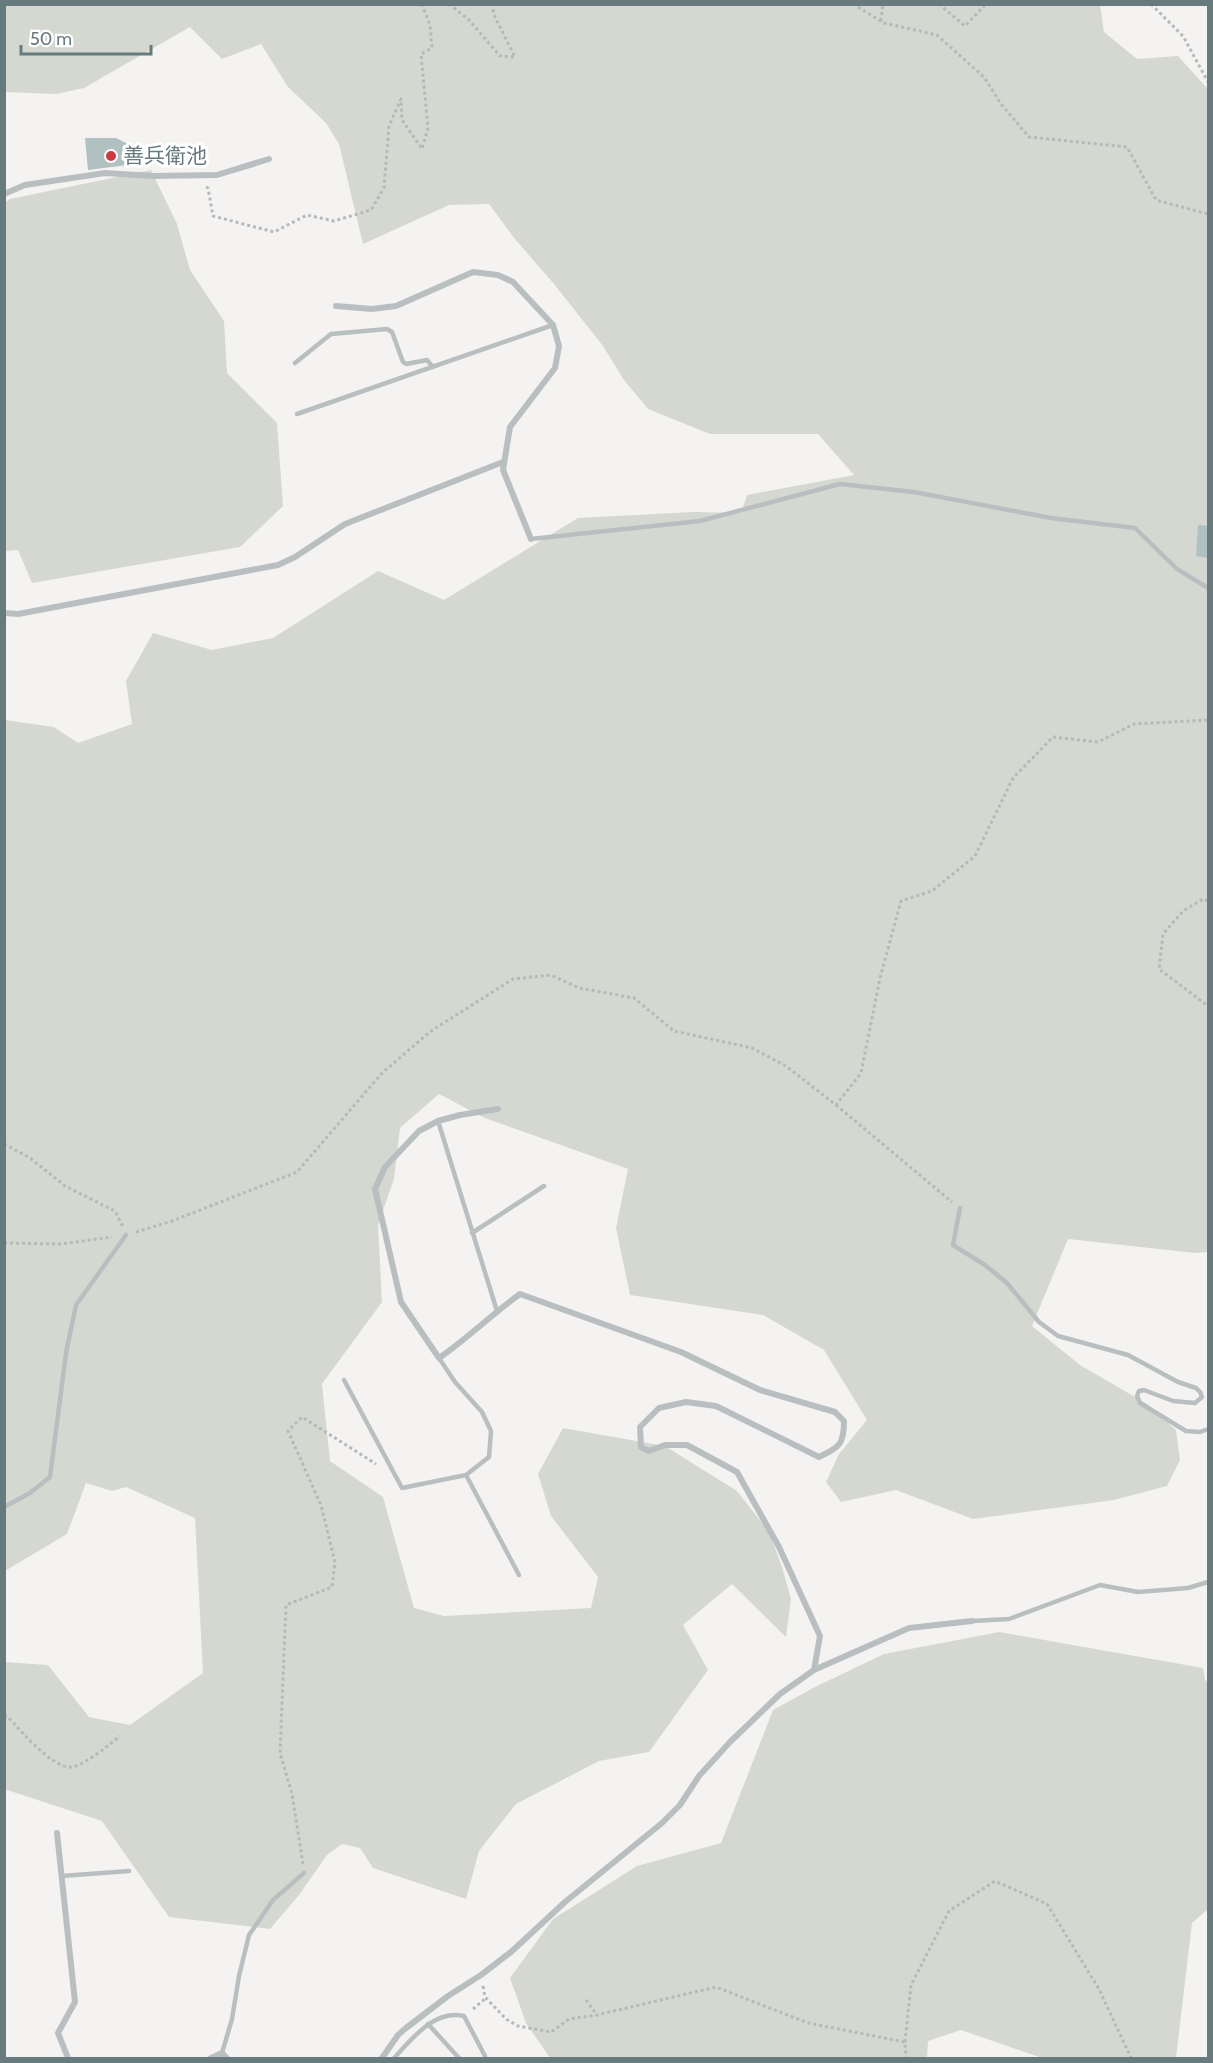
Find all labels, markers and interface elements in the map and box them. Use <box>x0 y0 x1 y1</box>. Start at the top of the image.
scale bar <box>21 18 152 56</box>
text: 50 m <box>30 28 72 50</box>
place label: 善兵衛池 <box>123 143 207 168</box>
marker: 善兵衛池 <box>104 149 118 163</box>

